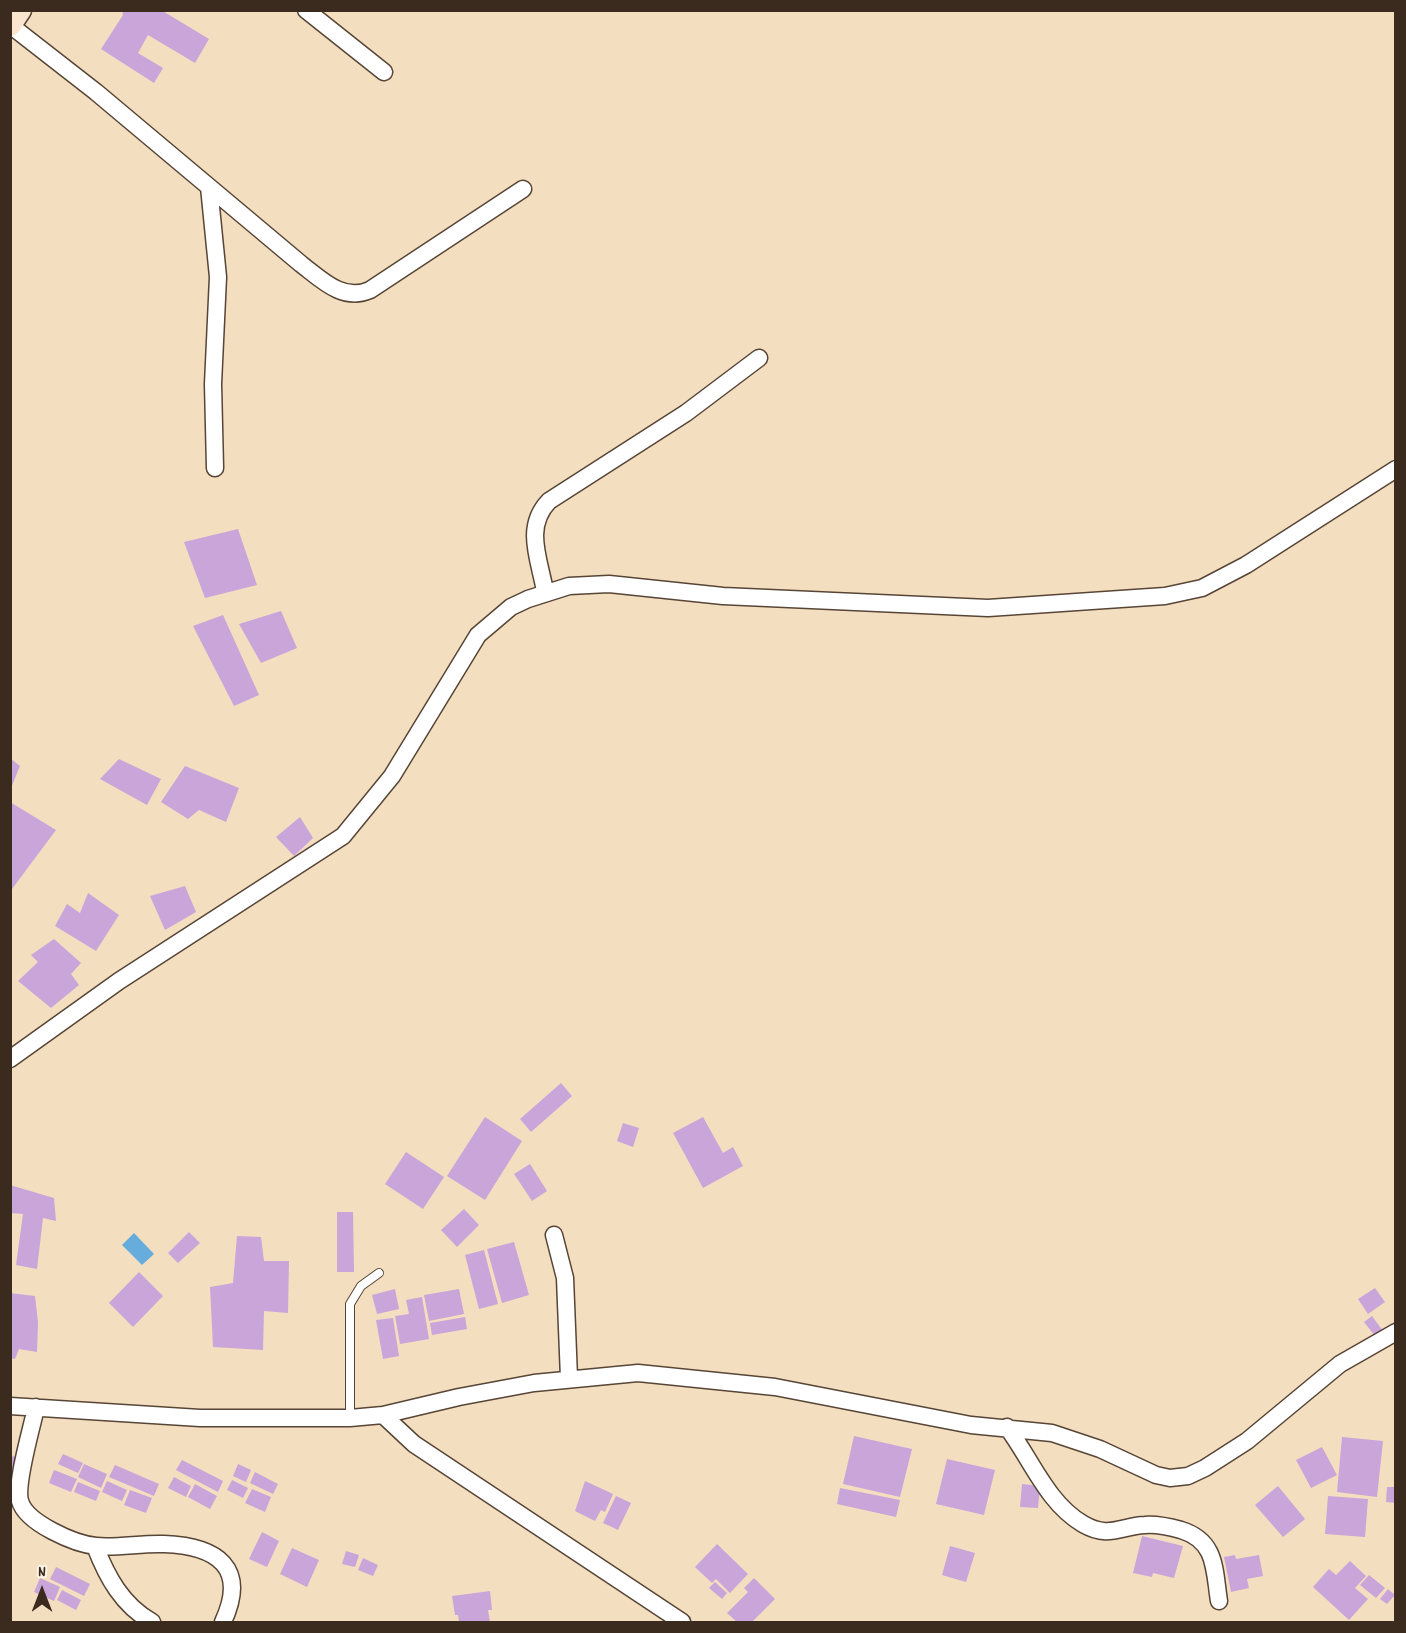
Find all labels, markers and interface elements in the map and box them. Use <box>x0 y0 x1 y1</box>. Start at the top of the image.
north arrow <box>12 1561 72 1621</box>
text: N <box>38 1561 46 1584</box>

